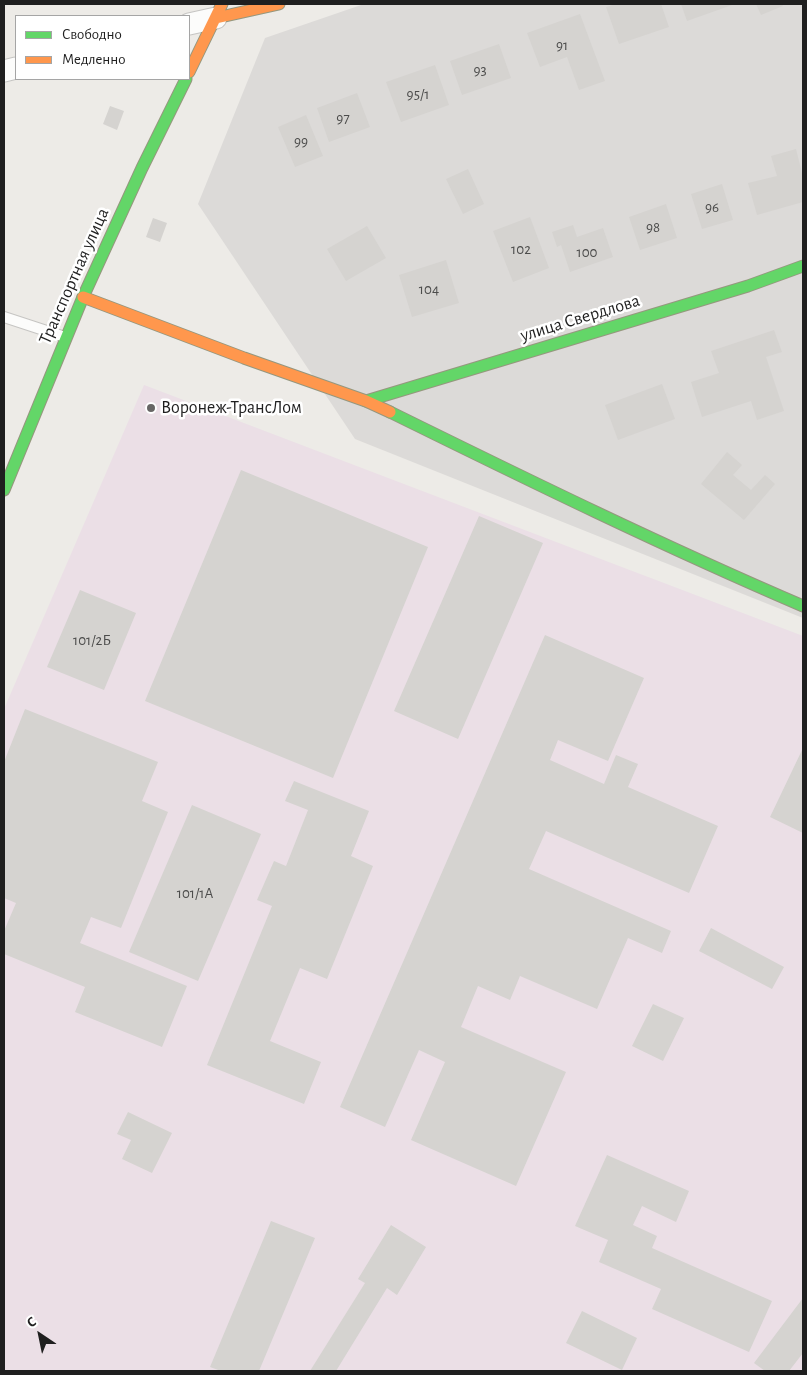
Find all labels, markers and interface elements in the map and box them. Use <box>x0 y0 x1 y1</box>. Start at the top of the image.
legend <box>15 15 190 80</box>
text: Свободно <box>62 27 122 42</box>
house number: 91 <box>556 36 568 54</box>
text: Медленно <box>62 52 126 67</box>
house number: 93 <box>473 61 487 79</box>
house number: 95/1 <box>407 85 429 103</box>
house number: 97 <box>336 109 350 127</box>
house number: 99 <box>294 132 308 150</box>
house number: 96 <box>705 198 719 216</box>
street label: Транспортная улица <box>34 205 114 347</box>
house number: 98 <box>646 218 660 236</box>
house number: 102 <box>511 240 531 258</box>
house number: 100 <box>577 243 597 261</box>
house number: 104 <box>419 280 439 298</box>
street label: улица Свердлова <box>518 290 642 346</box>
place label: Воронеж-ТрансЛом <box>161 397 302 419</box>
marker: Воронеж-ТрансЛом <box>145 402 157 414</box>
house number: 101/2Б <box>73 631 111 649</box>
house number: 101/1А <box>177 884 213 902</box>
north arrow <box>15 1310 65 1360</box>
text: С <box>24 1315 39 1331</box>

